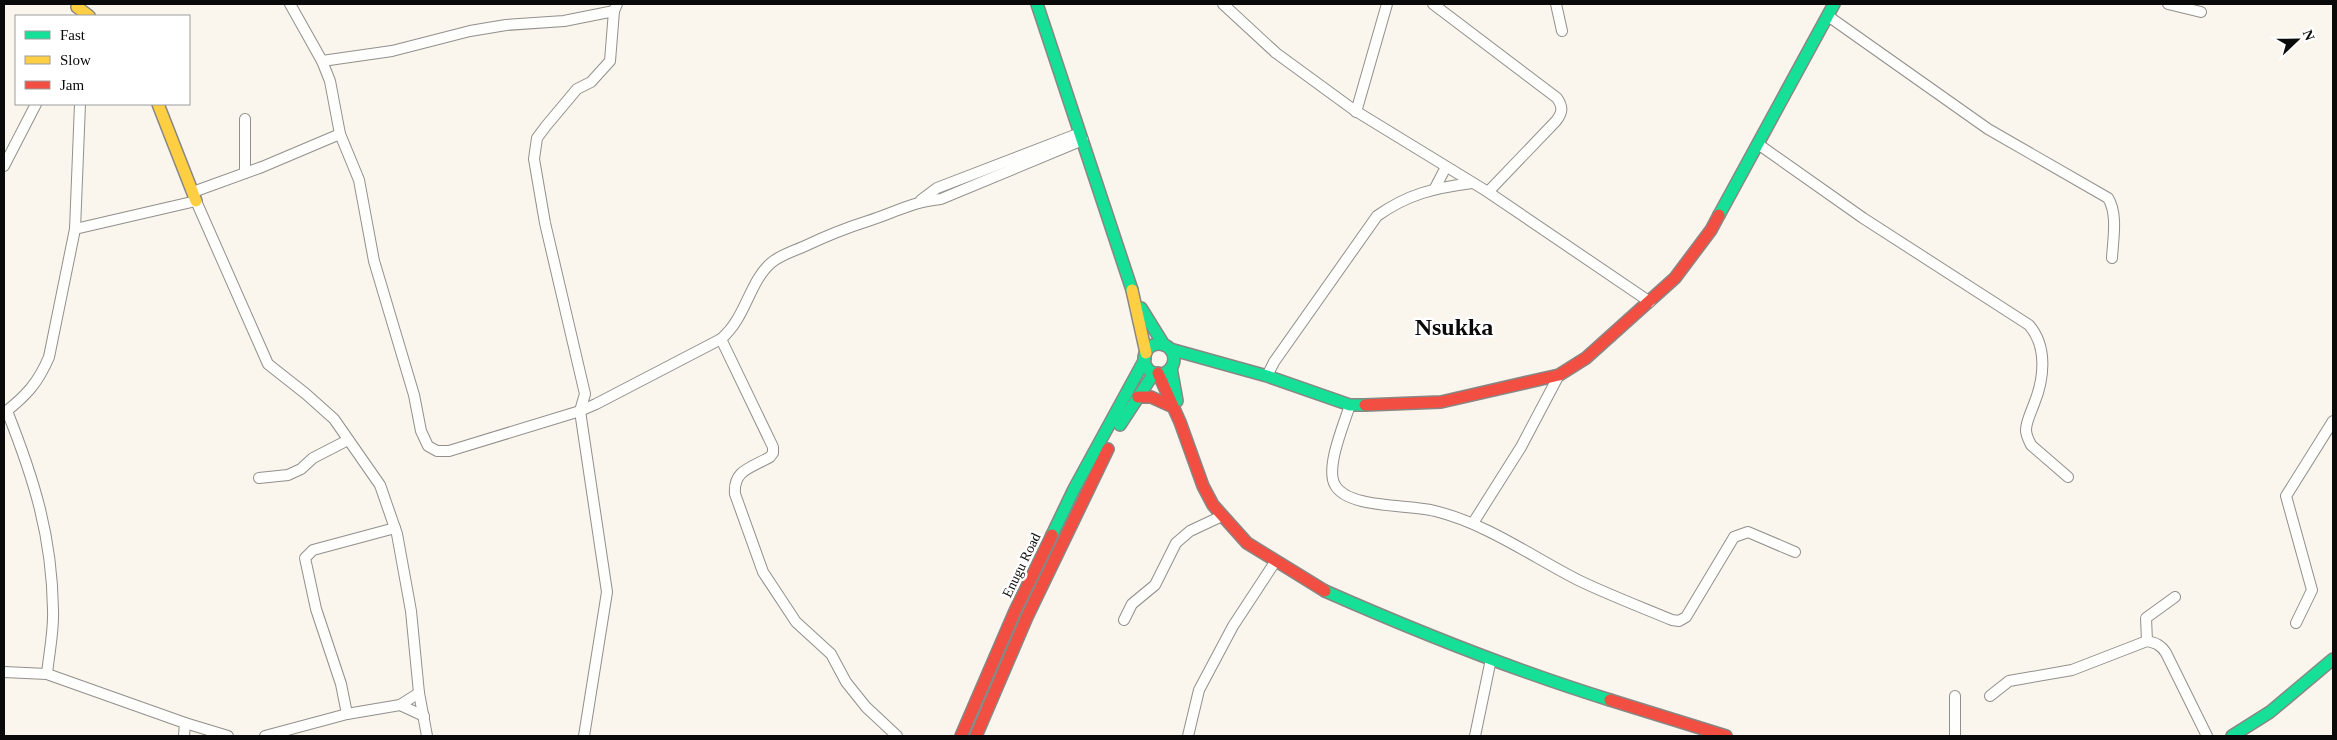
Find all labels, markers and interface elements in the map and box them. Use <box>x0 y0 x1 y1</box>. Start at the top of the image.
legend <box>15 15 190 105</box>
north arrow <box>2272 15 2322 65</box>
text: Fast <box>60 27 86 43</box>
text: N <box>2300 28 2317 43</box>
text: Slow <box>60 52 91 68</box>
text: Jam <box>60 77 84 93</box>
district label: Nsukka <box>1415 314 1493 340</box>
street label: Enugu Road <box>999 531 1043 600</box>

